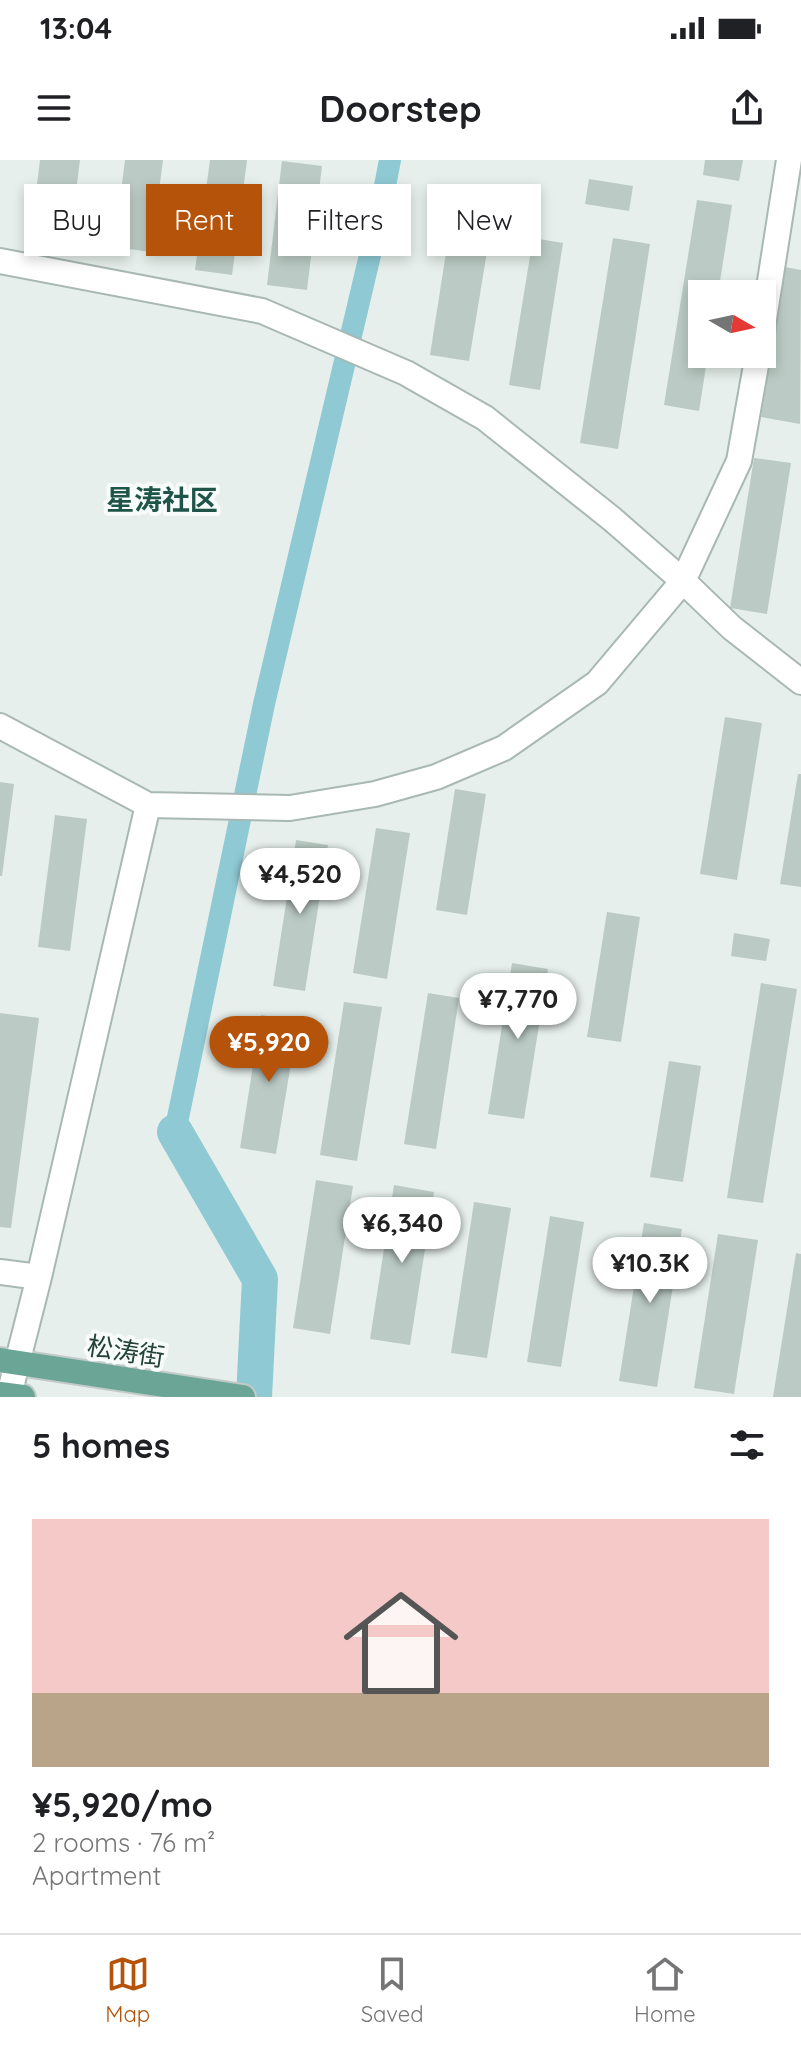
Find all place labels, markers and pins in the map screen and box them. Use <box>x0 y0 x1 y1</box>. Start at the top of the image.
pin: ¥4,520 <box>235 848 365 916</box>
pin: ¥7,770 <box>453 973 583 1041</box>
pin: ¥5,920 <box>204 1016 334 1084</box>
pin: ¥6,340 <box>337 1197 467 1265</box>
pin: ¥10.3K <box>585 1237 715 1305</box>

